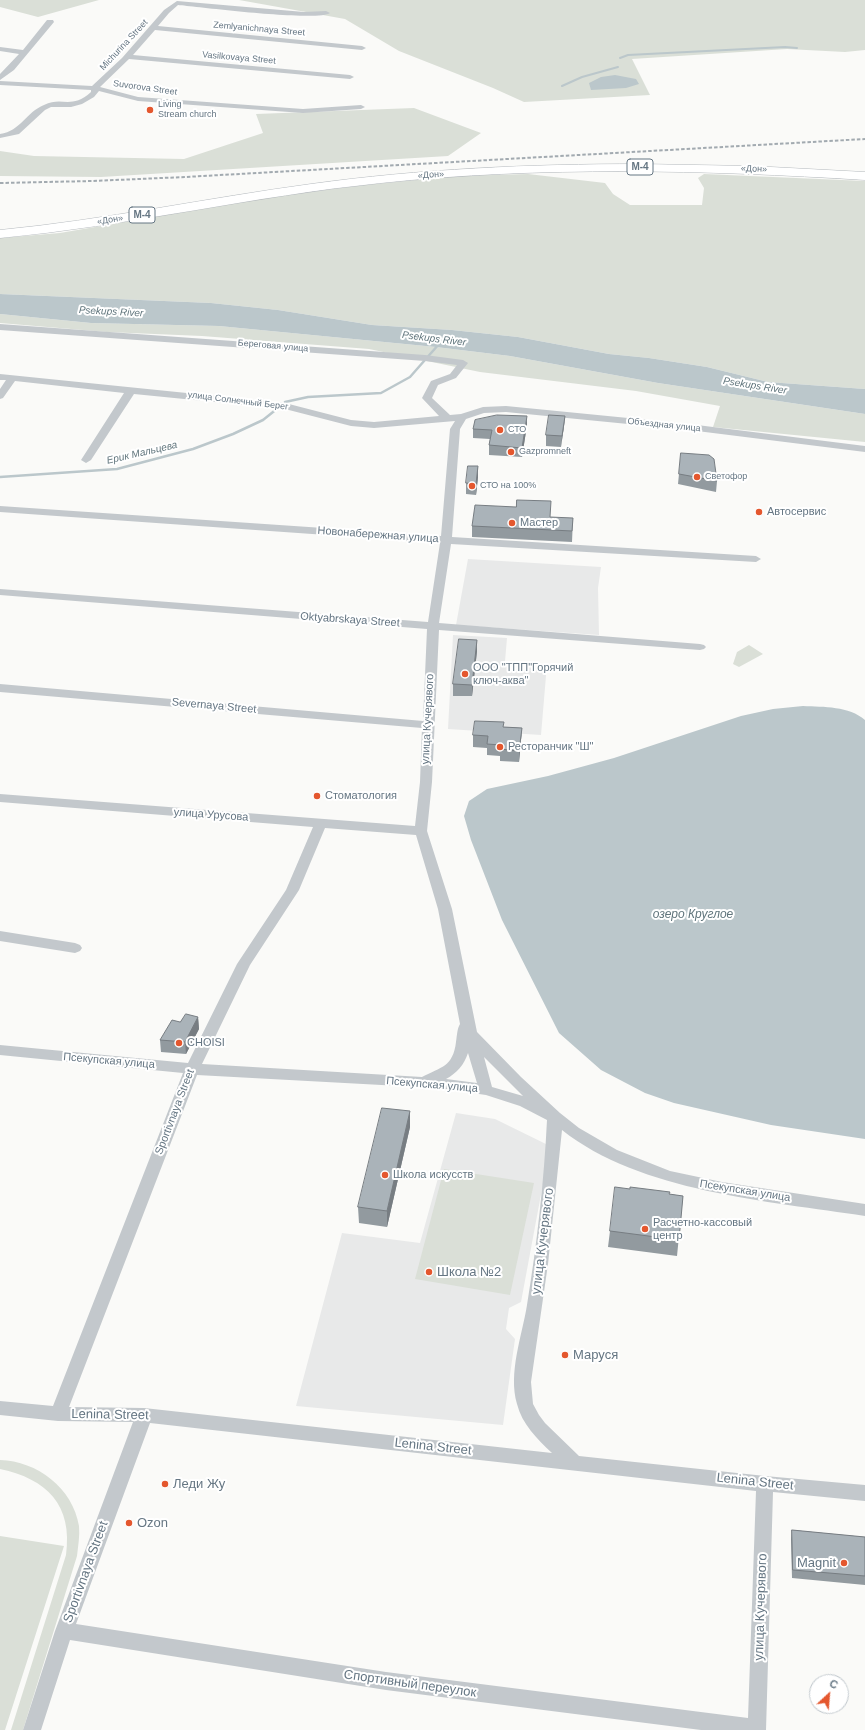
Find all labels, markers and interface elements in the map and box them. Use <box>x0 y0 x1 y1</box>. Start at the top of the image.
street label: Michurina Street <box>98 17 150 73</box>
street label: Zemlyanichnaya Street <box>213 20 305 38</box>
street label: Vasilkovaya Street <box>202 49 276 67</box>
street label: Suvorova Street <box>112 78 178 98</box>
place label: Living Stream church <box>158 100 217 121</box>
marker: Living Stream church <box>145 105 155 115</box>
road number: М-4 <box>627 159 653 175</box>
street label: «Дон» <box>741 163 767 175</box>
street label: «Дон» <box>418 169 444 181</box>
road number: М-4 <box>129 207 155 223</box>
street label: «Дон» <box>96 213 124 227</box>
water label: Psekups River <box>78 304 144 320</box>
water label: Psekups River <box>401 329 467 349</box>
street label: Береговая улица <box>237 338 309 354</box>
water label: Psekups River <box>722 375 788 397</box>
street label: улица Солнечный Берег <box>187 389 289 413</box>
street label: Объездная улица <box>627 416 701 434</box>
marker: СТО <box>495 425 505 435</box>
place label: СТО <box>508 425 526 435</box>
water label: Ерик Мальцева <box>106 439 178 467</box>
marker: Gazpromneft <box>506 447 516 457</box>
place label: Gazpromneft <box>519 447 571 457</box>
marker: Светофор <box>692 472 702 482</box>
place label: Светофор <box>705 472 747 482</box>
marker: СТО на 100% <box>467 481 477 491</box>
place label: СТО на 100% <box>480 481 536 491</box>
place label: Автосервис <box>767 505 826 519</box>
marker: Автосервис <box>754 507 764 517</box>
place label: Мастер <box>520 516 558 530</box>
marker: Мастер <box>507 518 517 528</box>
street label: Новонабережная улица <box>317 524 439 546</box>
street label: Oktyabrskaya Street <box>300 610 400 630</box>
place label: ООО "ТПП"Горячий ключ-аква" <box>473 661 573 687</box>
marker: ООО "ТПП"Горячий ключ-аква" <box>460 669 470 679</box>
street label: улица Кучерявого <box>419 673 437 765</box>
street label: Severnaya Street <box>171 696 257 716</box>
place label: Ресторанчик "Ш" <box>508 740 593 754</box>
marker: Ресторанчик "Ш" <box>495 742 505 752</box>
place label: Стоматология <box>325 789 397 803</box>
marker: Стоматология <box>312 791 322 801</box>
street label: улица Урусова <box>173 806 249 824</box>
water label: озеро Круглое <box>653 908 733 922</box>
place label: CHOISI <box>187 1036 225 1050</box>
marker: CHOISI <box>174 1038 184 1048</box>
street label: Псекупская улица <box>63 1050 155 1072</box>
street label: Sportivnaya Street <box>153 1067 197 1157</box>
street label: Псекупская улица <box>386 1074 478 1096</box>
place label: Школа искусств <box>393 1168 473 1182</box>
marker: Школа искусств <box>380 1170 390 1180</box>
street label: Псекупская улица <box>699 1177 791 1205</box>
street label: улица Кучерявого <box>529 1187 557 1295</box>
place label: Расчетно-кассовый центр <box>653 1216 752 1242</box>
marker: Расчетно-кассовый центр <box>640 1224 650 1234</box>
place label: Школа №2 <box>437 1264 501 1280</box>
marker: Школа №2 <box>424 1267 434 1277</box>
place label: Маруся <box>573 1347 618 1363</box>
marker: Маруся <box>560 1350 570 1360</box>
street label: Lenina Street <box>71 1407 149 1423</box>
street label: Lenina Street <box>394 1435 472 1459</box>
street label: Lenina Street <box>716 1470 794 1494</box>
place label: Леди Жу <box>173 1476 225 1492</box>
marker: Леди Жу <box>160 1479 170 1489</box>
place label: Ozon <box>137 1515 168 1531</box>
marker: Ozon <box>124 1518 134 1528</box>
street label: Sportivnaya Street <box>60 1519 112 1625</box>
street label: улица Кучерявого <box>751 1553 771 1661</box>
place label: Magnit <box>797 1555 836 1571</box>
marker: Magnit <box>839 1558 849 1568</box>
street label: Спортивный переулок <box>343 1667 477 1701</box>
north arrow <box>809 1674 849 1714</box>
text: С <box>828 1677 840 1691</box>

